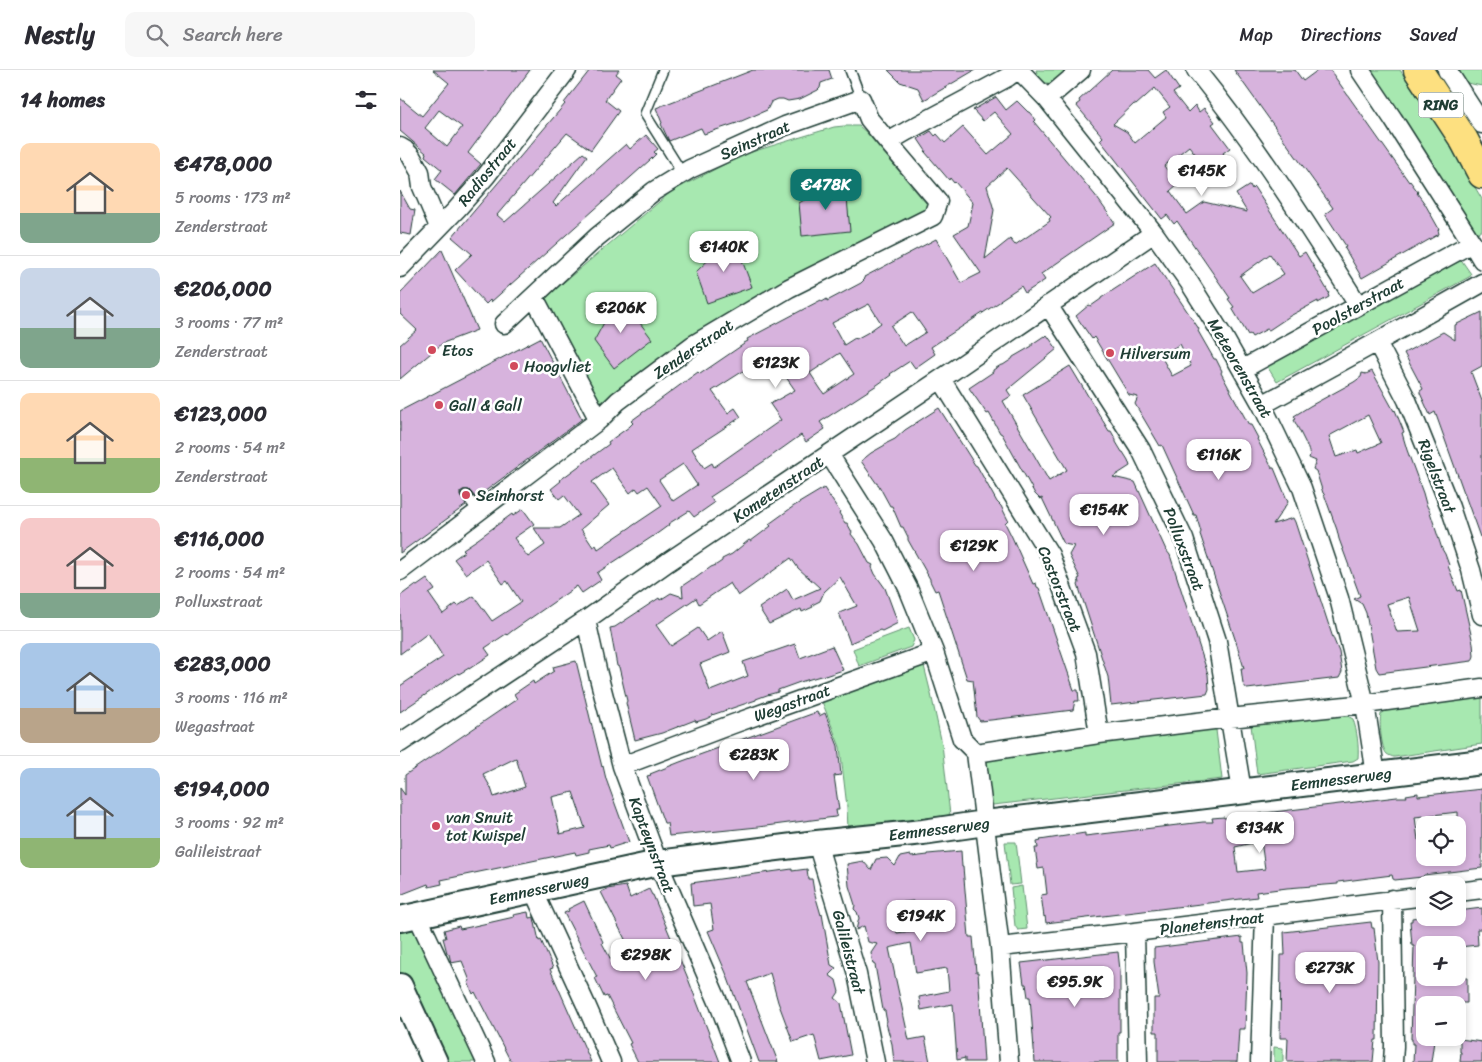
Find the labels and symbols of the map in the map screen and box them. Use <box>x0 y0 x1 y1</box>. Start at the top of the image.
road number: RING <box>1418 92 1464 118</box>
street label: Seinstraat <box>715 112 795 168</box>
street label: Radiostraat <box>450 131 524 213</box>
pin: €145K <box>1167 154 1237 197</box>
pin: €478K <box>791 168 861 211</box>
pin: €140K <box>689 230 759 273</box>
street label: Poolsterstraat <box>1306 269 1410 343</box>
pin: €206K <box>586 292 656 334</box>
street label: Zenderstraat <box>646 311 740 387</box>
street label: Meteorenstraat <box>1199 312 1281 424</box>
place label: Etos <box>442 336 474 365</box>
place label: Hilversum <box>1120 339 1191 368</box>
marker: Etos <box>426 344 438 356</box>
pin: €123K <box>741 346 811 389</box>
marker: Hilversum <box>1104 347 1116 359</box>
place label: Hoogvliet <box>524 352 591 381</box>
marker: Hoogvliet <box>508 360 520 372</box>
place label: Gall & Gall <box>449 391 522 420</box>
marker: Gall & Gall <box>433 399 445 411</box>
street label: Rigelstraat <box>1410 435 1465 518</box>
pin: €116K <box>1184 438 1254 481</box>
street label: Kometenstraat <box>726 447 830 531</box>
place label: Seinhorst <box>476 481 545 510</box>
marker: Seinhorst <box>460 489 472 501</box>
pin: €154K <box>1069 494 1139 536</box>
street label: Polluxstraat <box>1155 503 1213 595</box>
pin: €129K <box>939 530 1009 572</box>
street label: Castorstraat <box>1030 541 1090 637</box>
street label: Wegastraat <box>749 676 835 730</box>
pin: €283K <box>719 738 789 781</box>
street label: Eemnesserweg <box>1289 758 1393 800</box>
street label: Kapteynstraat <box>620 792 684 898</box>
place label: van Snuit tot Kwispel <box>446 803 526 850</box>
street label: Eemnesserweg <box>887 808 991 850</box>
pin: €134K <box>1225 812 1295 854</box>
marker: van Snuit tot Kwispel <box>430 820 442 832</box>
street label: Eemnesserweg <box>486 864 592 914</box>
pin: €194K <box>886 900 956 942</box>
street label: Planetenstraat <box>1158 902 1266 944</box>
street label: Galileistraat <box>824 907 874 998</box>
pin: €298K <box>611 938 681 981</box>
pin: €273K <box>1295 952 1365 994</box>
pin: €95.9K <box>1034 966 1116 1008</box>

